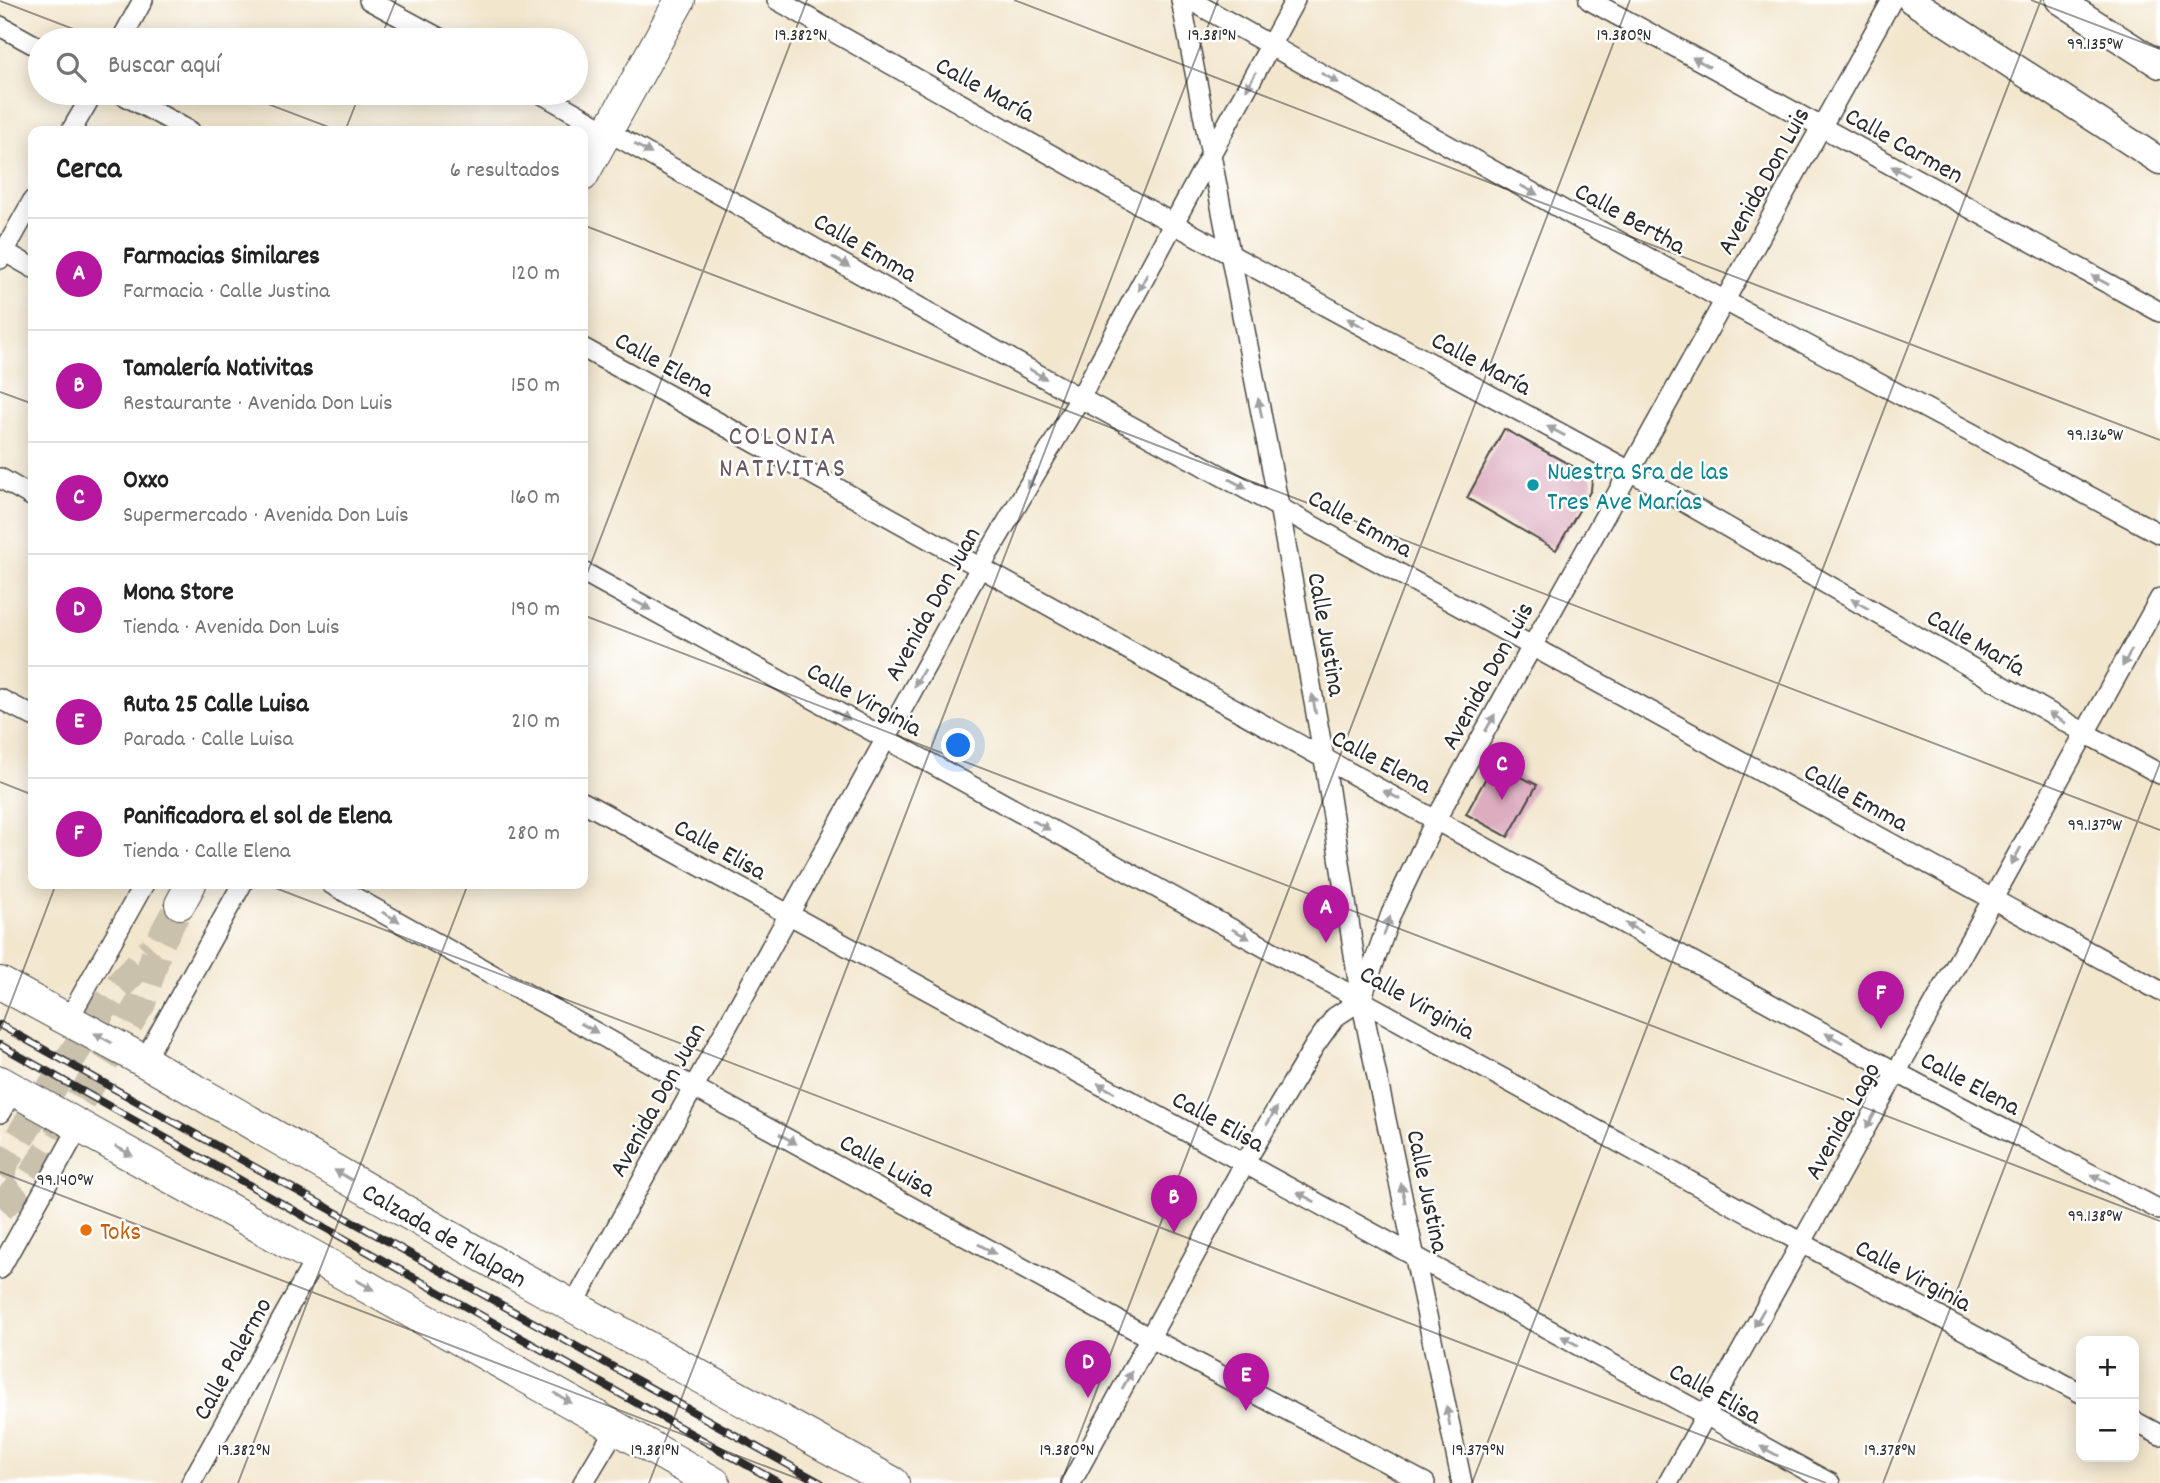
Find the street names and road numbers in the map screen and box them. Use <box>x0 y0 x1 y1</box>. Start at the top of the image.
street label: Calle María <box>928 48 1042 134</box>
street label: Calle Carmen <box>1837 99 1969 195</box>
street label: Avenida Don Luis <box>1709 101 1821 262</box>
street label: Calle Bertha <box>1567 174 1692 266</box>
street label: Calle Emma <box>805 204 924 294</box>
street label: Calle María <box>1424 323 1538 407</box>
street label: Calle Elena <box>607 324 720 409</box>
street label: Calle Emma <box>1300 481 1419 569</box>
street label: Avenida Don Juan <box>876 521 992 689</box>
street label: Calle Justina <box>1295 570 1354 700</box>
street label: Avenida Don Luis <box>1433 596 1545 757</box>
street label: Calle María <box>1919 601 2032 688</box>
street label: Calle Virginia <box>799 654 928 748</box>
street label: Calle Elena <box>1324 721 1438 805</box>
street label: Calle Emma <box>1796 755 1915 843</box>
street label: Calle Elisa <box>666 810 773 892</box>
street label: Calle Virginia <box>1352 957 1481 1051</box>
street label: Avenida Don Juan <box>601 1017 717 1185</box>
street label: Calle Elena <box>1913 1043 2027 1127</box>
street label: Avenida Lago <box>1797 1056 1892 1187</box>
street label: Calle Elisa <box>1164 1082 1271 1164</box>
street label: Calle Luisa <box>832 1126 942 1209</box>
street label: Calle Justina <box>1394 1127 1457 1257</box>
street label: Calzada de Tlalpan <box>354 1175 532 1299</box>
street label: Calle Virginia <box>1848 1231 1978 1324</box>
street label: Calle Palermo <box>185 1291 283 1428</box>
street label: Calle Elisa <box>1661 1354 1768 1436</box>

